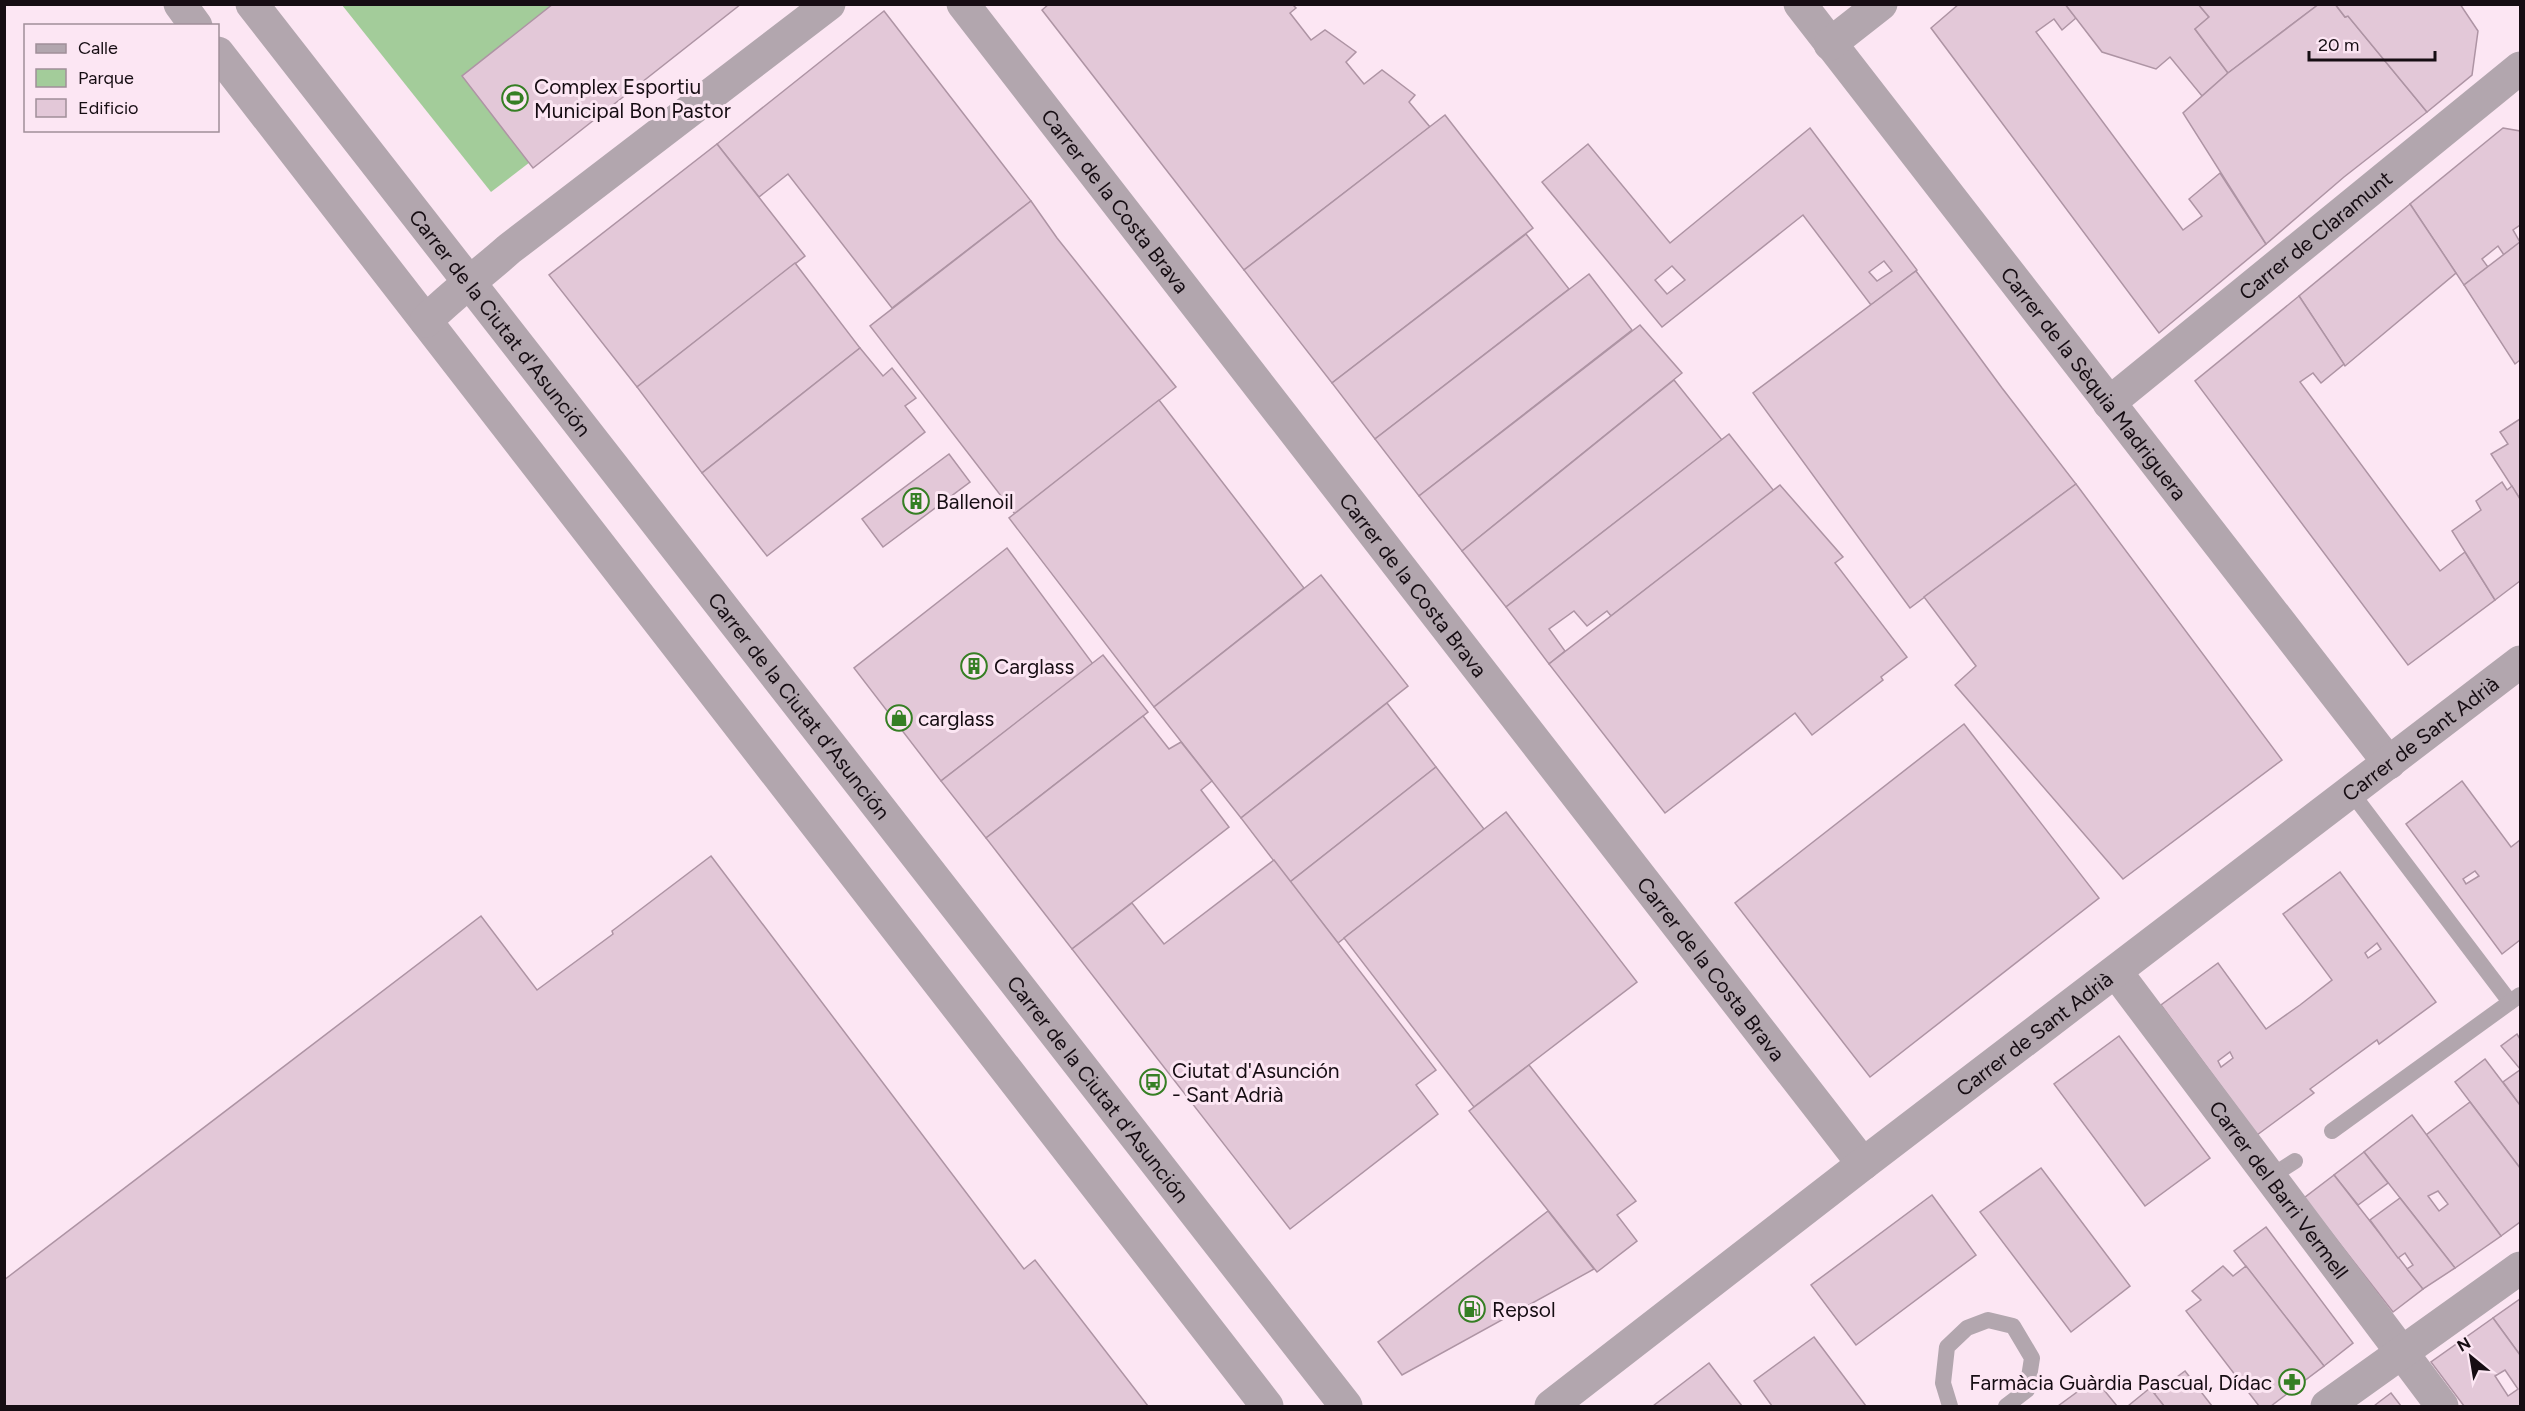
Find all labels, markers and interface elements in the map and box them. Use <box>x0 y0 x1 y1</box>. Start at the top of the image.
legend <box>24 24 219 132</box>
scale bar <box>2309 24 2435 62</box>
text: 20 m <box>2318 34 2359 56</box>
text: Calle <box>78 37 118 59</box>
text: Parque <box>78 67 134 89</box>
place label: Complex Esportiu Municipal Bon Pastor <box>534 74 731 123</box>
sports icon: Complex Esportiu Municipal Bon Pastor <box>500 83 530 113</box>
text: Edificio <box>78 97 139 119</box>
street label: Carrer de la Costa Brava <box>1036 104 1195 298</box>
street label: Carrer de Claramunt <box>2233 165 2397 305</box>
street label: Carrer de la Ciutat d'Asunción <box>404 204 597 441</box>
street label: Carrer de la Sèquia Madriguera <box>1996 262 2193 505</box>
building icon: Ballenoil <box>901 486 931 516</box>
street label: Carrer de la Costa Brava <box>1334 488 1493 682</box>
place label: Ballenoil <box>936 489 1014 514</box>
street label: Carrer de la Ciutat d'Asunción <box>703 587 896 824</box>
building icon: Carglass <box>959 651 989 681</box>
place label: Carglass <box>994 654 1074 679</box>
street label: Carrer de Sant Adrià <box>2337 671 2503 806</box>
shop icon: carglass <box>884 703 914 733</box>
place label: carglass <box>918 706 994 731</box>
street label: Carrer de la Costa Brava <box>1632 872 1791 1066</box>
street label: Carrer de Sant Adrià <box>1951 966 2117 1101</box>
street label: Carrer de la Ciutat d'Asunción <box>1002 970 1195 1207</box>
place label: Ciutat d'Asunción - Sant Adrià <box>1172 1058 1340 1107</box>
bus stop icon: Ciutat d'Asunción - Sant Adrià <box>1138 1067 1168 1097</box>
street label: Carrer del Barri Vermell <box>2204 1096 2354 1283</box>
fuel station icon: Repsol <box>1457 1294 1487 1324</box>
place label: Repsol <box>1492 1297 1556 1322</box>
north arrow <box>2441 1327 2501 1387</box>
text: N <box>2454 1333 2474 1356</box>
pharmacy icon: Farmàcia Guàrdia Pascual, Dídac <box>2277 1367 2307 1397</box>
place label: Farmàcia Guàrdia Pascual, Dídac <box>1969 1370 2272 1395</box>

